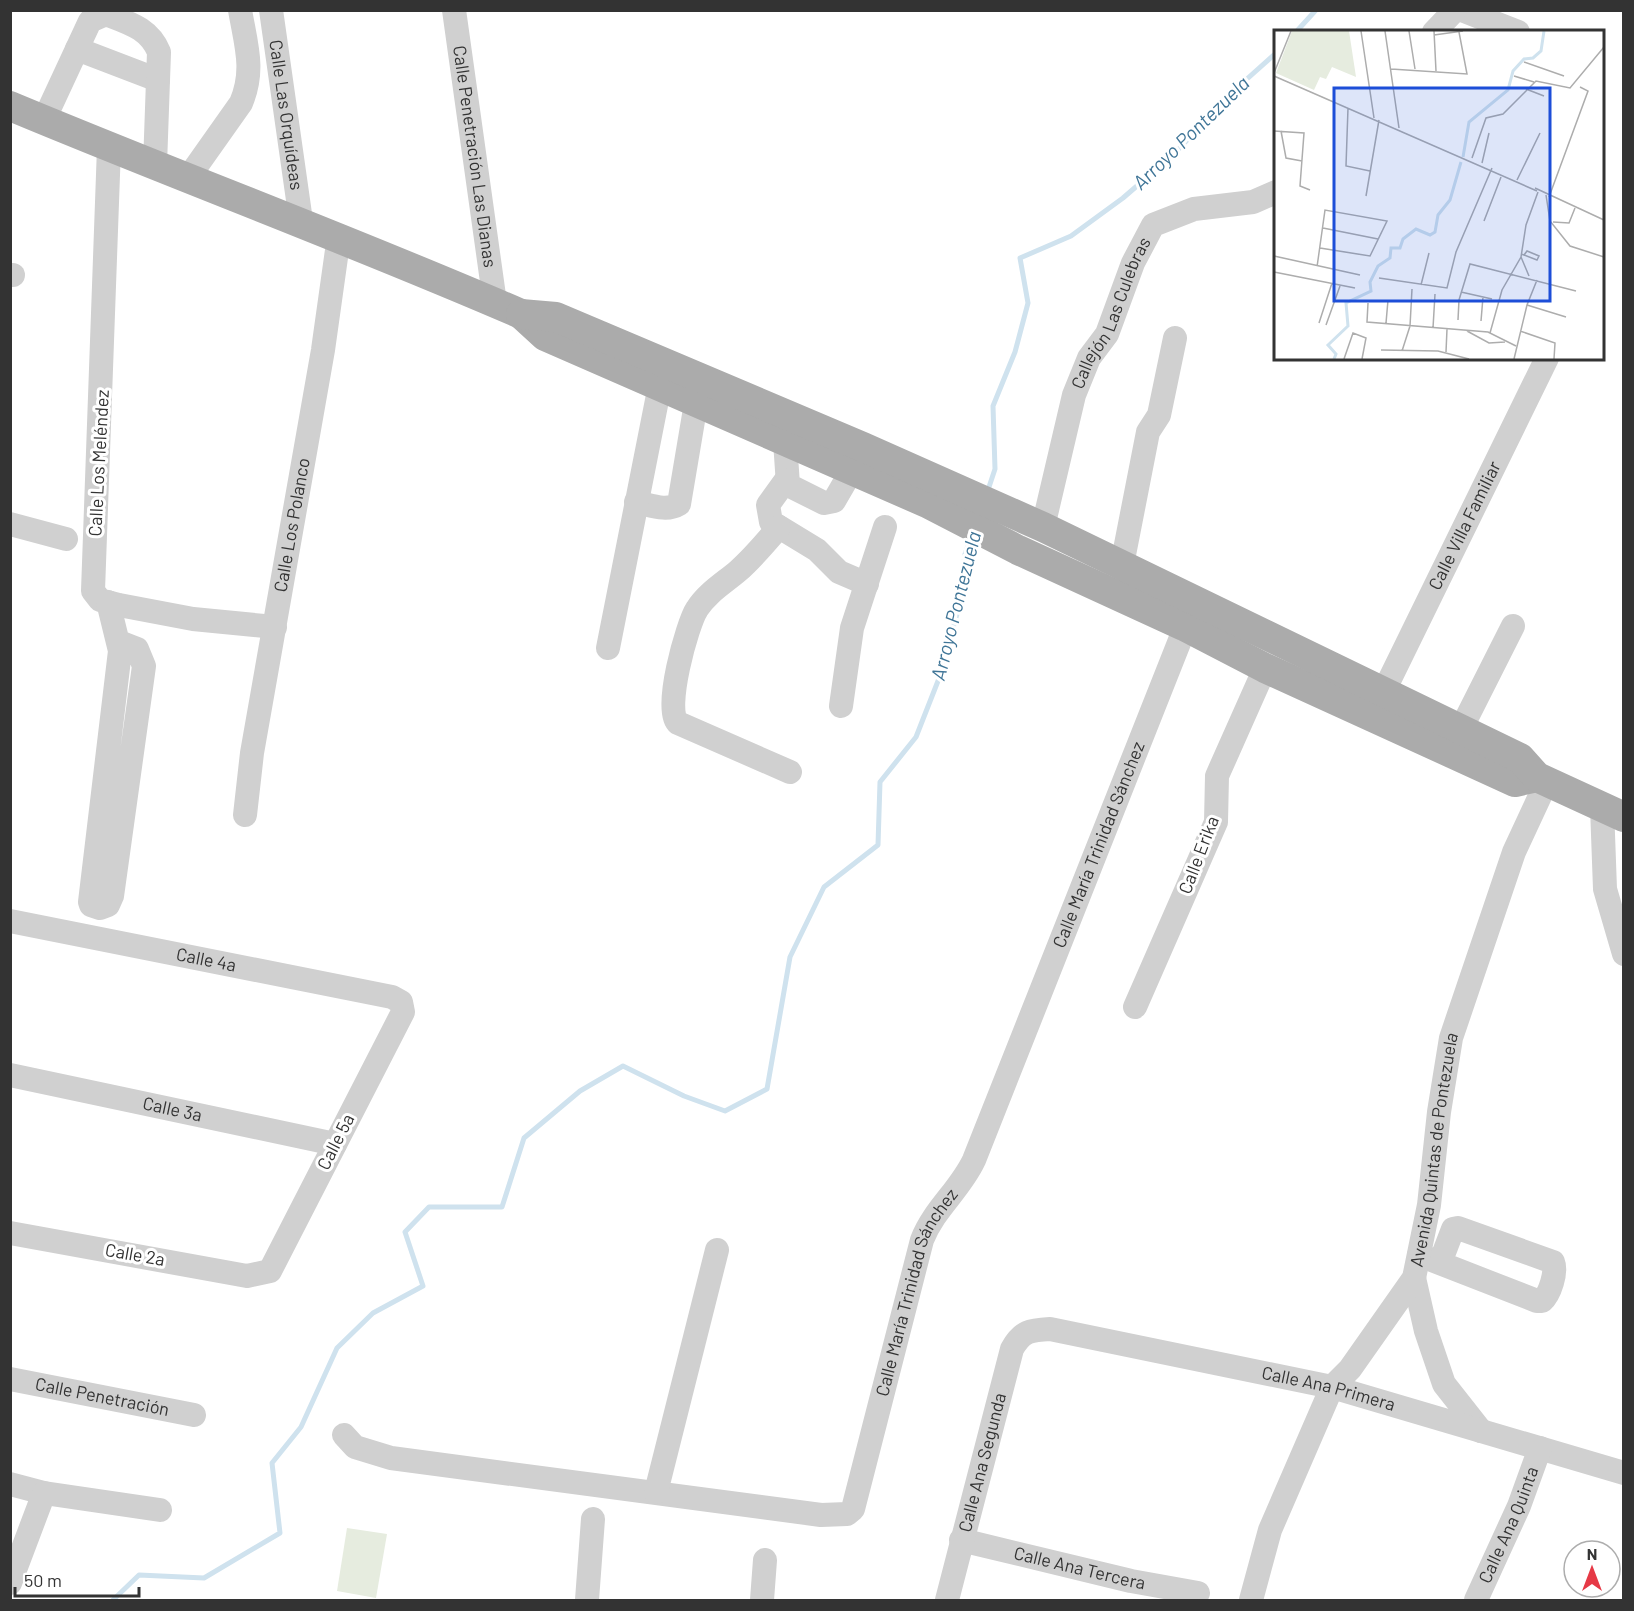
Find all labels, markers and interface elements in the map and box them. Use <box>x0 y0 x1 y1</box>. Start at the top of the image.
inset map <box>1274 30 1604 360</box>
street label: Calle Las Orquídeas <box>265 38 308 191</box>
street label: Calle Penetración Las Dianas <box>449 44 502 269</box>
water label: Arroyo Pontezuela <box>1127 71 1254 194</box>
street label: Callejón Las Culebras <box>1066 233 1155 392</box>
street label: Calle Los Meléndez <box>83 389 113 537</box>
street label: Calle Los Polanco <box>269 456 314 594</box>
street label: Calle Villa Familiar <box>1423 457 1505 593</box>
water label: Arroyo Pontezuela <box>925 529 985 683</box>
street label: Calle María Trinidad Sánchez <box>1047 738 1149 951</box>
street label: Calle Erika <box>1173 813 1223 897</box>
street label: Calle 4a <box>174 942 238 976</box>
street label: Avenida Quintas de Pontezuela <box>1405 1029 1462 1269</box>
street label: Calle 3a <box>141 1092 204 1125</box>
street label: Calle 5a <box>312 1110 359 1173</box>
street label: Calle María Trinidad Sánchez <box>870 1184 962 1399</box>
street label: Calle 2a <box>104 1238 167 1270</box>
street label: Calle Ana Primera <box>1260 1361 1398 1415</box>
street label: Calle Penetración <box>34 1372 171 1420</box>
street label: Calle Ana Segunda <box>953 1390 1010 1534</box>
street label: Calle Ana Quinta <box>1473 1463 1542 1586</box>
north arrow <box>1562 1539 1622 1599</box>
street label: Calle Ana Tercera <box>1012 1541 1147 1593</box>
text: N <box>1587 1544 1597 1563</box>
scale bar <box>15 1560 140 1598</box>
text: 50 m <box>24 1569 62 1591</box>

